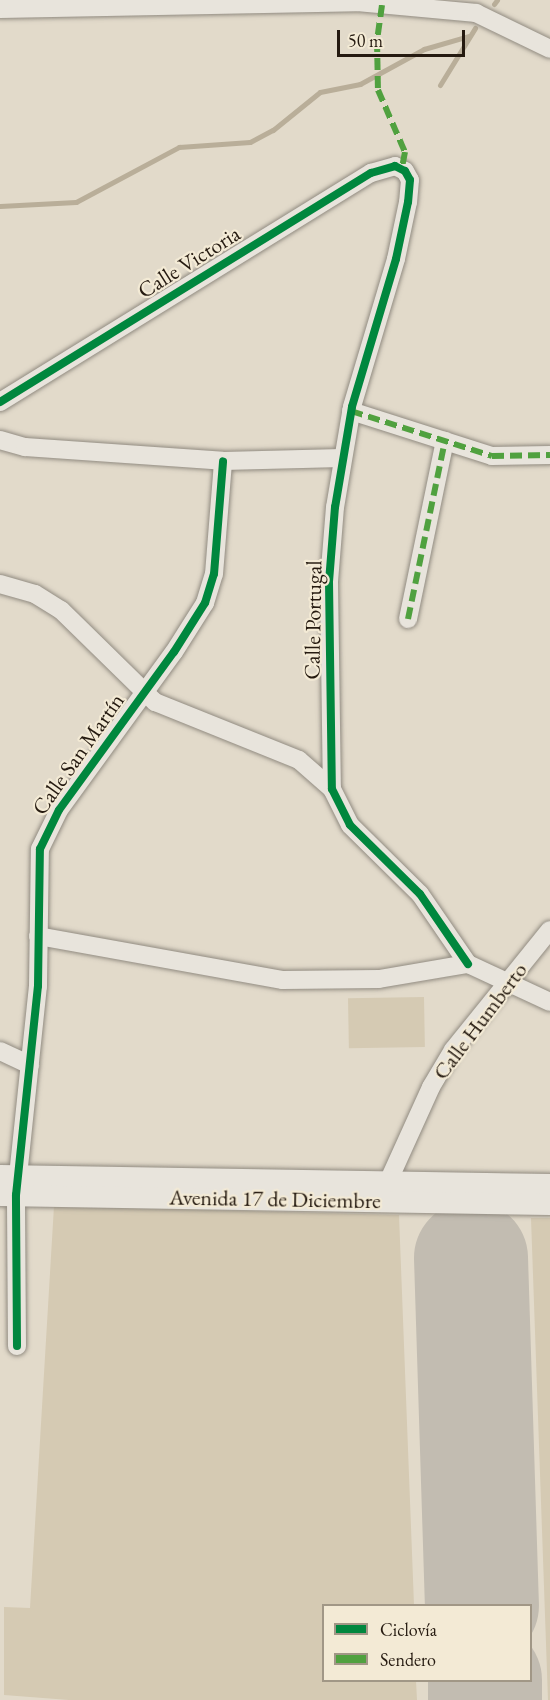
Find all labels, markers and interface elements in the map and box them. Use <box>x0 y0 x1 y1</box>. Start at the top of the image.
scale bar <box>340 18 468 56</box>
text: 50 m <box>348 29 383 52</box>
street label: Calle Victoria <box>133 220 245 304</box>
street label: Calle Portugal <box>299 560 327 680</box>
street label: Calle San Martín <box>26 688 130 820</box>
street label: Calle Humberto <box>427 957 533 1085</box>
street label: Avenida 17 de Diciembre <box>169 1184 381 1214</box>
legend <box>322 1604 532 1682</box>
text: Ciclovía <box>380 1618 437 1641</box>
text: Sendero <box>380 1648 436 1671</box>

